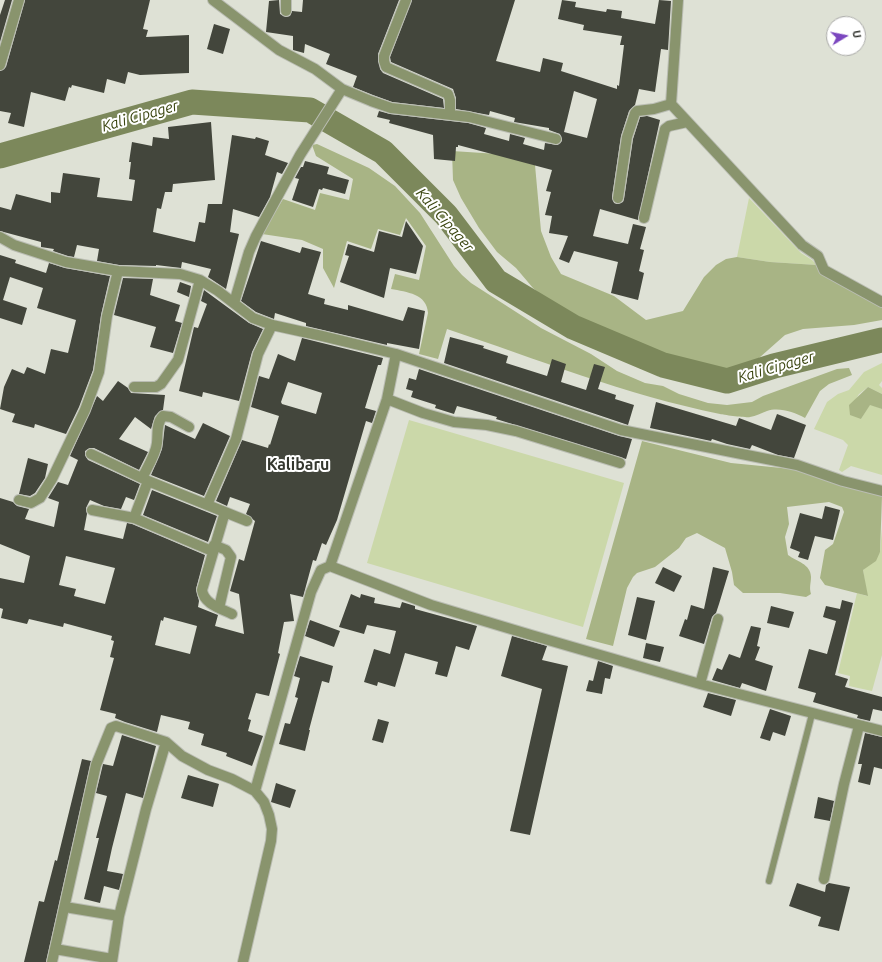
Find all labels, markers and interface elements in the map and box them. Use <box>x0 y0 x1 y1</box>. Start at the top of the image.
north arrow <box>826 16 866 56</box>
text: U <box>850 29 863 39</box>
water label: Kali Cipager <box>100 96 180 136</box>
water label: Kali Cipager <box>412 184 478 256</box>
water label: Kali Cipager <box>736 347 816 387</box>
district label: Kalibaru <box>267 455 329 475</box>

